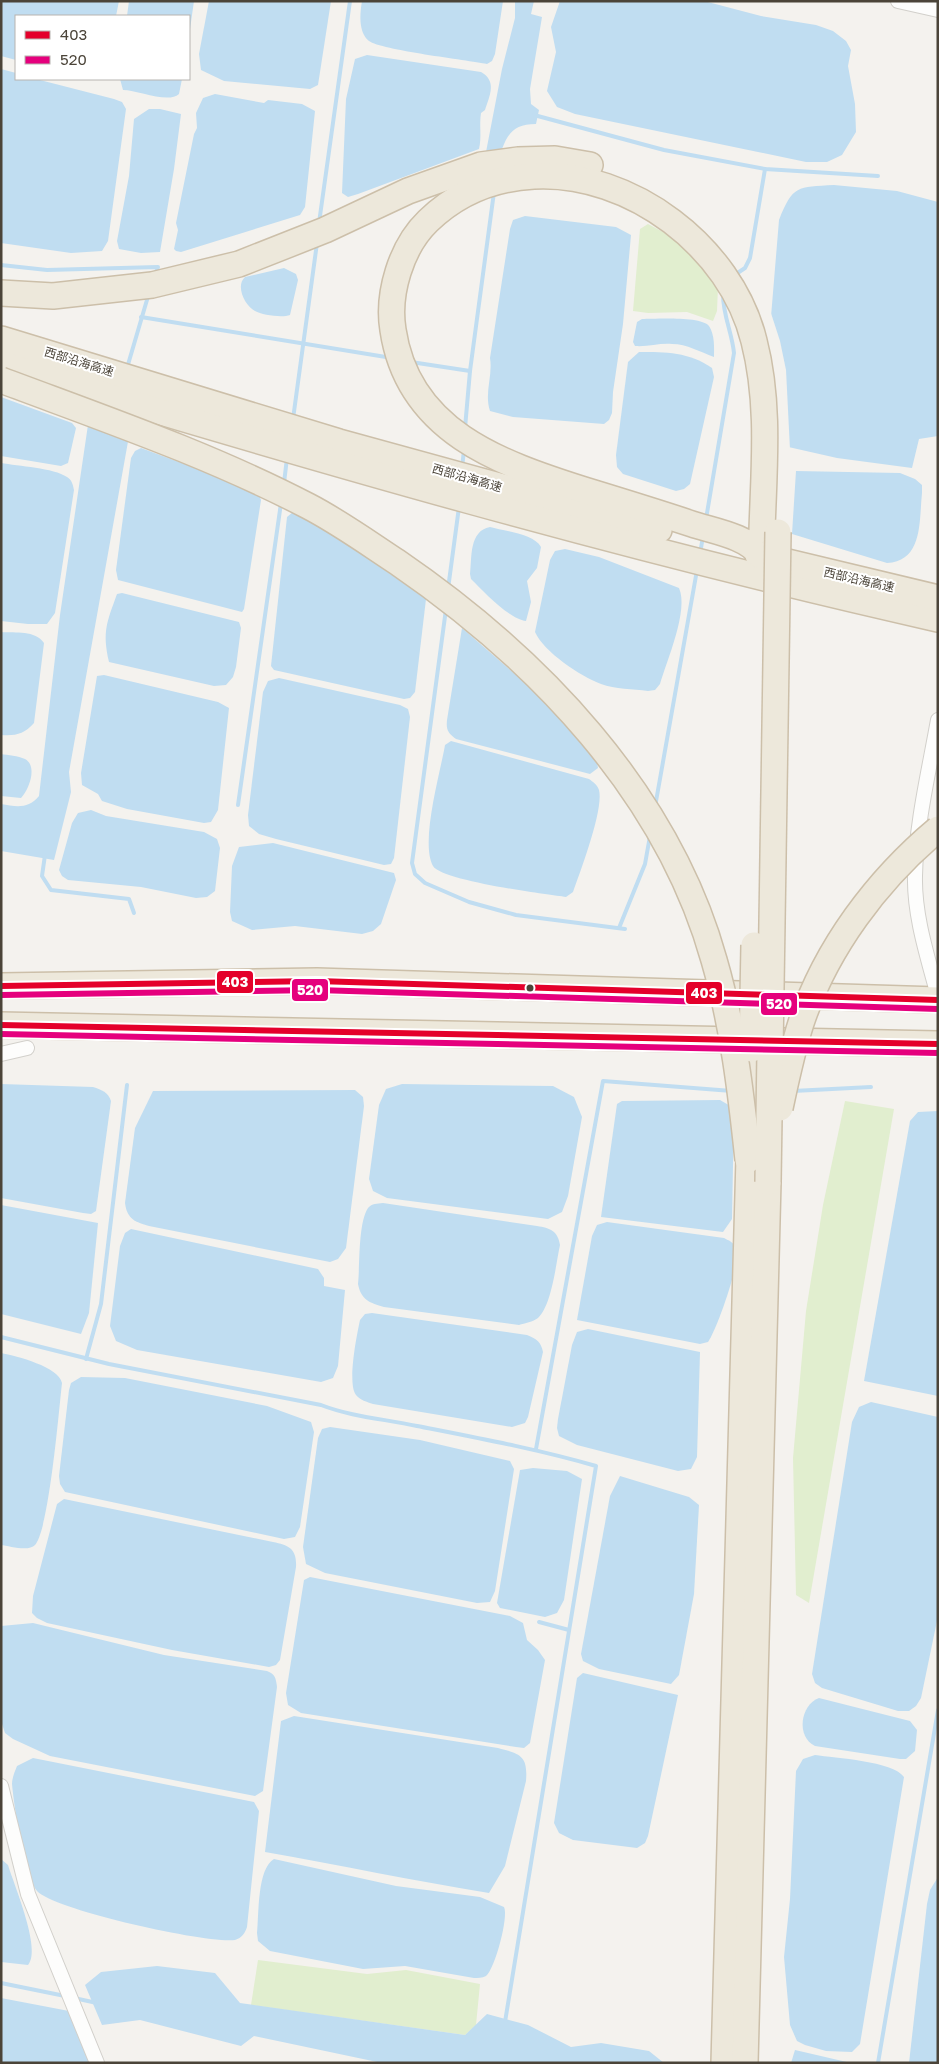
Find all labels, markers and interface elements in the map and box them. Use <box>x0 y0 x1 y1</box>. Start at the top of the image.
legend <box>15 15 190 80</box>
text: 403 <box>60 25 87 43</box>
text: 520 <box>60 50 87 68</box>
street label: 西部沿海高速 <box>43 344 116 379</box>
street label: 西部沿海高速 <box>430 460 504 495</box>
street label: 西部沿海高速 <box>822 564 896 595</box>
line badge: 403 <box>216 970 254 994</box>
text: 403 <box>222 973 248 990</box>
line badge: 520 <box>291 978 329 1002</box>
text: 520 <box>297 981 323 998</box>
line badge: 403 <box>685 981 723 1005</box>
unlabelled marker <box>525 983 535 993</box>
text: 403 <box>691 984 717 1001</box>
line badge: 520 <box>760 992 798 1016</box>
text: 520 <box>766 995 792 1012</box>

